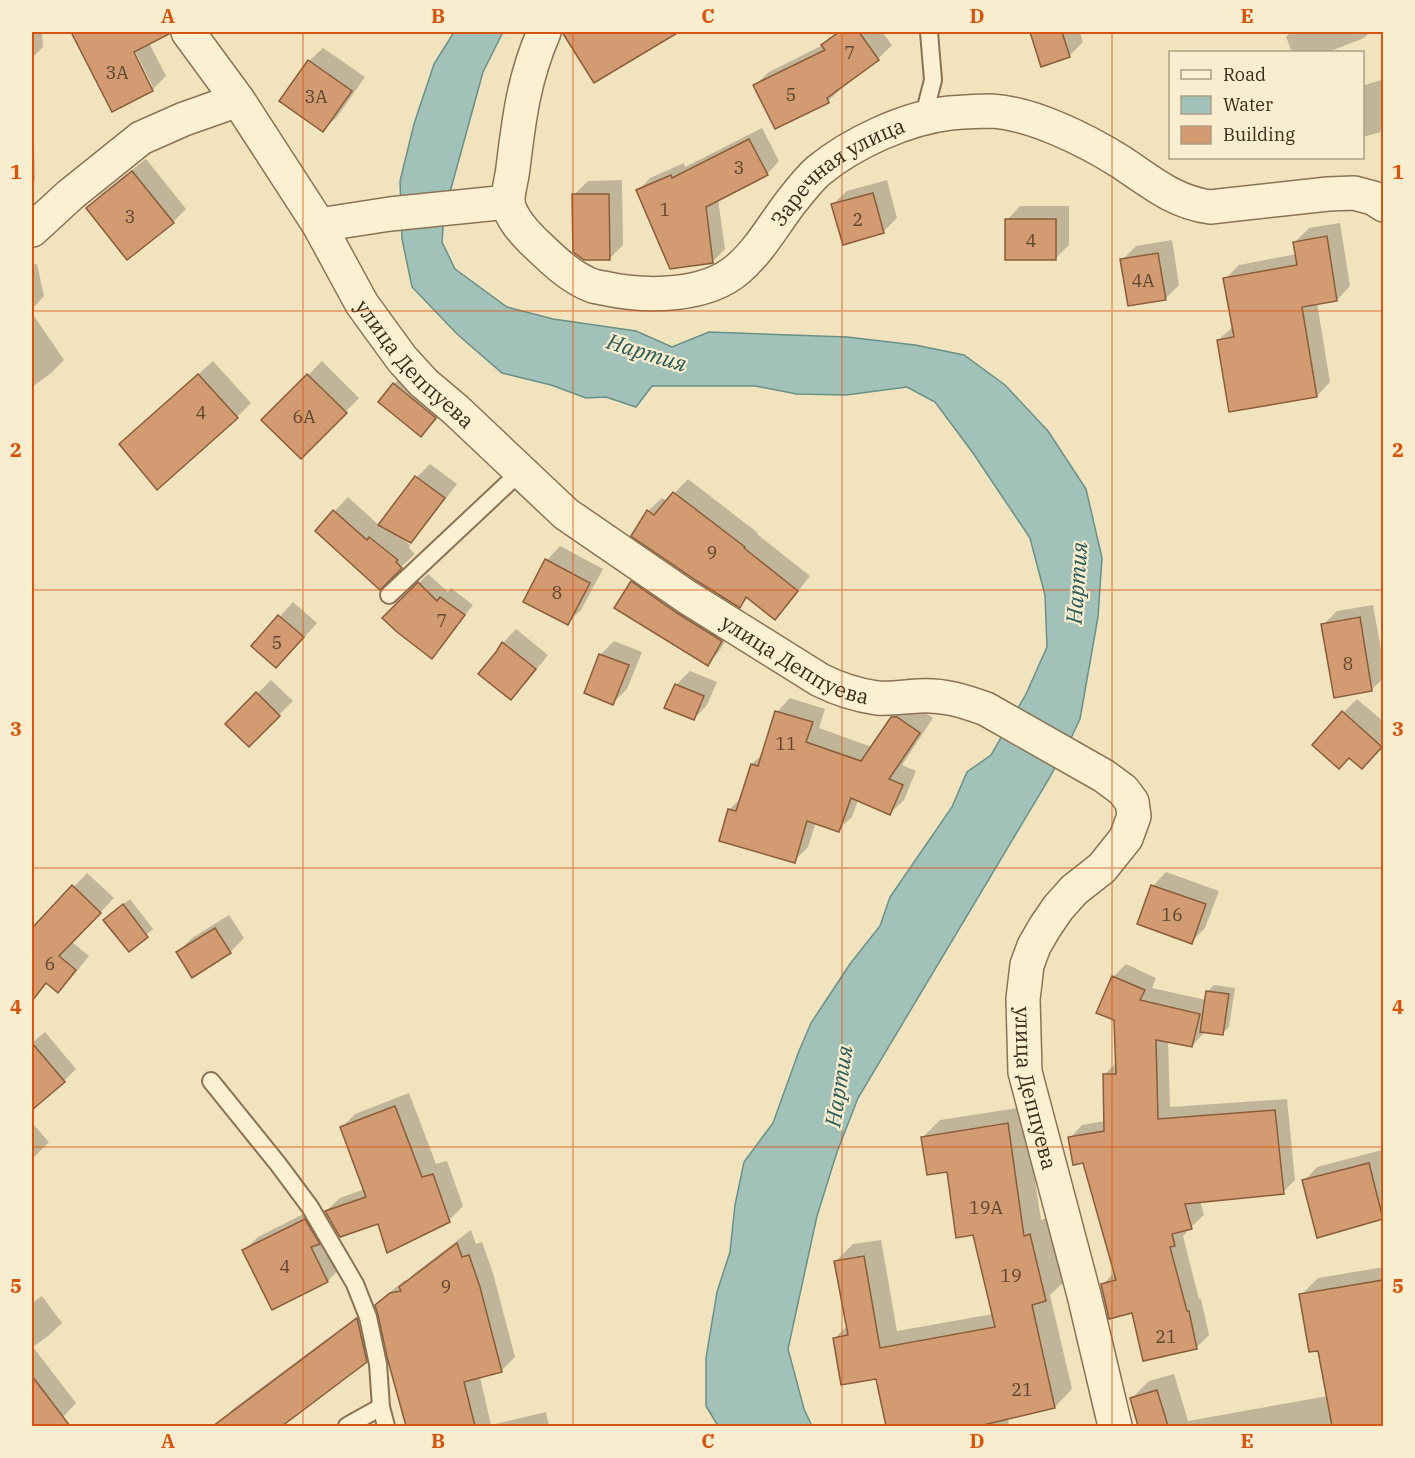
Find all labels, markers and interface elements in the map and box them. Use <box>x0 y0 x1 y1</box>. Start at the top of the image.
text: A <box>161 2 175 29</box>
text: B <box>431 2 445 29</box>
text: C <box>701 2 715 29</box>
text: D <box>969 2 985 29</box>
text: E <box>1240 2 1254 29</box>
house number: 7 <box>845 41 855 64</box>
legend <box>1169 51 1364 159</box>
house number: 3А <box>105 61 129 84</box>
text: Road <box>1223 63 1266 86</box>
house number: 5 <box>786 83 796 106</box>
house number: 3А <box>304 85 328 108</box>
text: Water <box>1223 93 1273 116</box>
street label: Заречная улица <box>764 111 909 232</box>
text: Building <box>1223 123 1295 146</box>
house number: 3 <box>734 156 744 179</box>
text: 1 <box>10 158 22 185</box>
text: 1 <box>1392 158 1404 185</box>
house number: 1 <box>660 198 670 221</box>
house number: 3 <box>125 205 135 228</box>
house number: 2 <box>853 208 863 231</box>
house number: 4 <box>1026 229 1036 252</box>
house number: 4А <box>1131 269 1155 292</box>
street label: улица Деппуева <box>349 294 481 434</box>
water label: Нартия <box>603 326 691 378</box>
house number: 4 <box>196 401 206 424</box>
house number: 6А <box>292 405 316 428</box>
text: 2 <box>10 436 22 463</box>
text: 2 <box>1392 436 1404 463</box>
house number: 9 <box>707 541 717 564</box>
water label: Нартия <box>1059 541 1093 626</box>
house number: 8 <box>552 581 562 604</box>
street label: улица Деппуева <box>716 608 872 710</box>
house number: 7 <box>437 609 447 632</box>
house number: 5 <box>272 631 282 654</box>
house number: 8 <box>1343 652 1353 675</box>
text: 3 <box>10 715 22 742</box>
text: 3 <box>1392 715 1404 742</box>
house number: 11 <box>775 732 797 755</box>
house number: 16 <box>1161 903 1183 926</box>
house number: 6 <box>45 952 55 975</box>
text: 4 <box>10 993 22 1020</box>
text: 4 <box>1392 993 1404 1020</box>
street label: улица Деппуева <box>1009 1006 1064 1173</box>
water label: Нартия <box>817 1043 859 1130</box>
house number: 19А <box>969 1196 1004 1219</box>
house number: 4 <box>280 1255 290 1278</box>
house number: 19 <box>1000 1264 1022 1287</box>
text: 5 <box>10 1272 22 1299</box>
text: 5 <box>1392 1272 1404 1299</box>
house number: 9 <box>441 1275 451 1298</box>
house number: 21 <box>1155 1325 1177 1348</box>
house number: 21 <box>1011 1378 1033 1401</box>
text: A <box>161 1427 175 1454</box>
text: B <box>431 1427 445 1454</box>
text: C <box>701 1427 715 1454</box>
text: D <box>969 1427 985 1454</box>
text: E <box>1240 1427 1254 1454</box>

